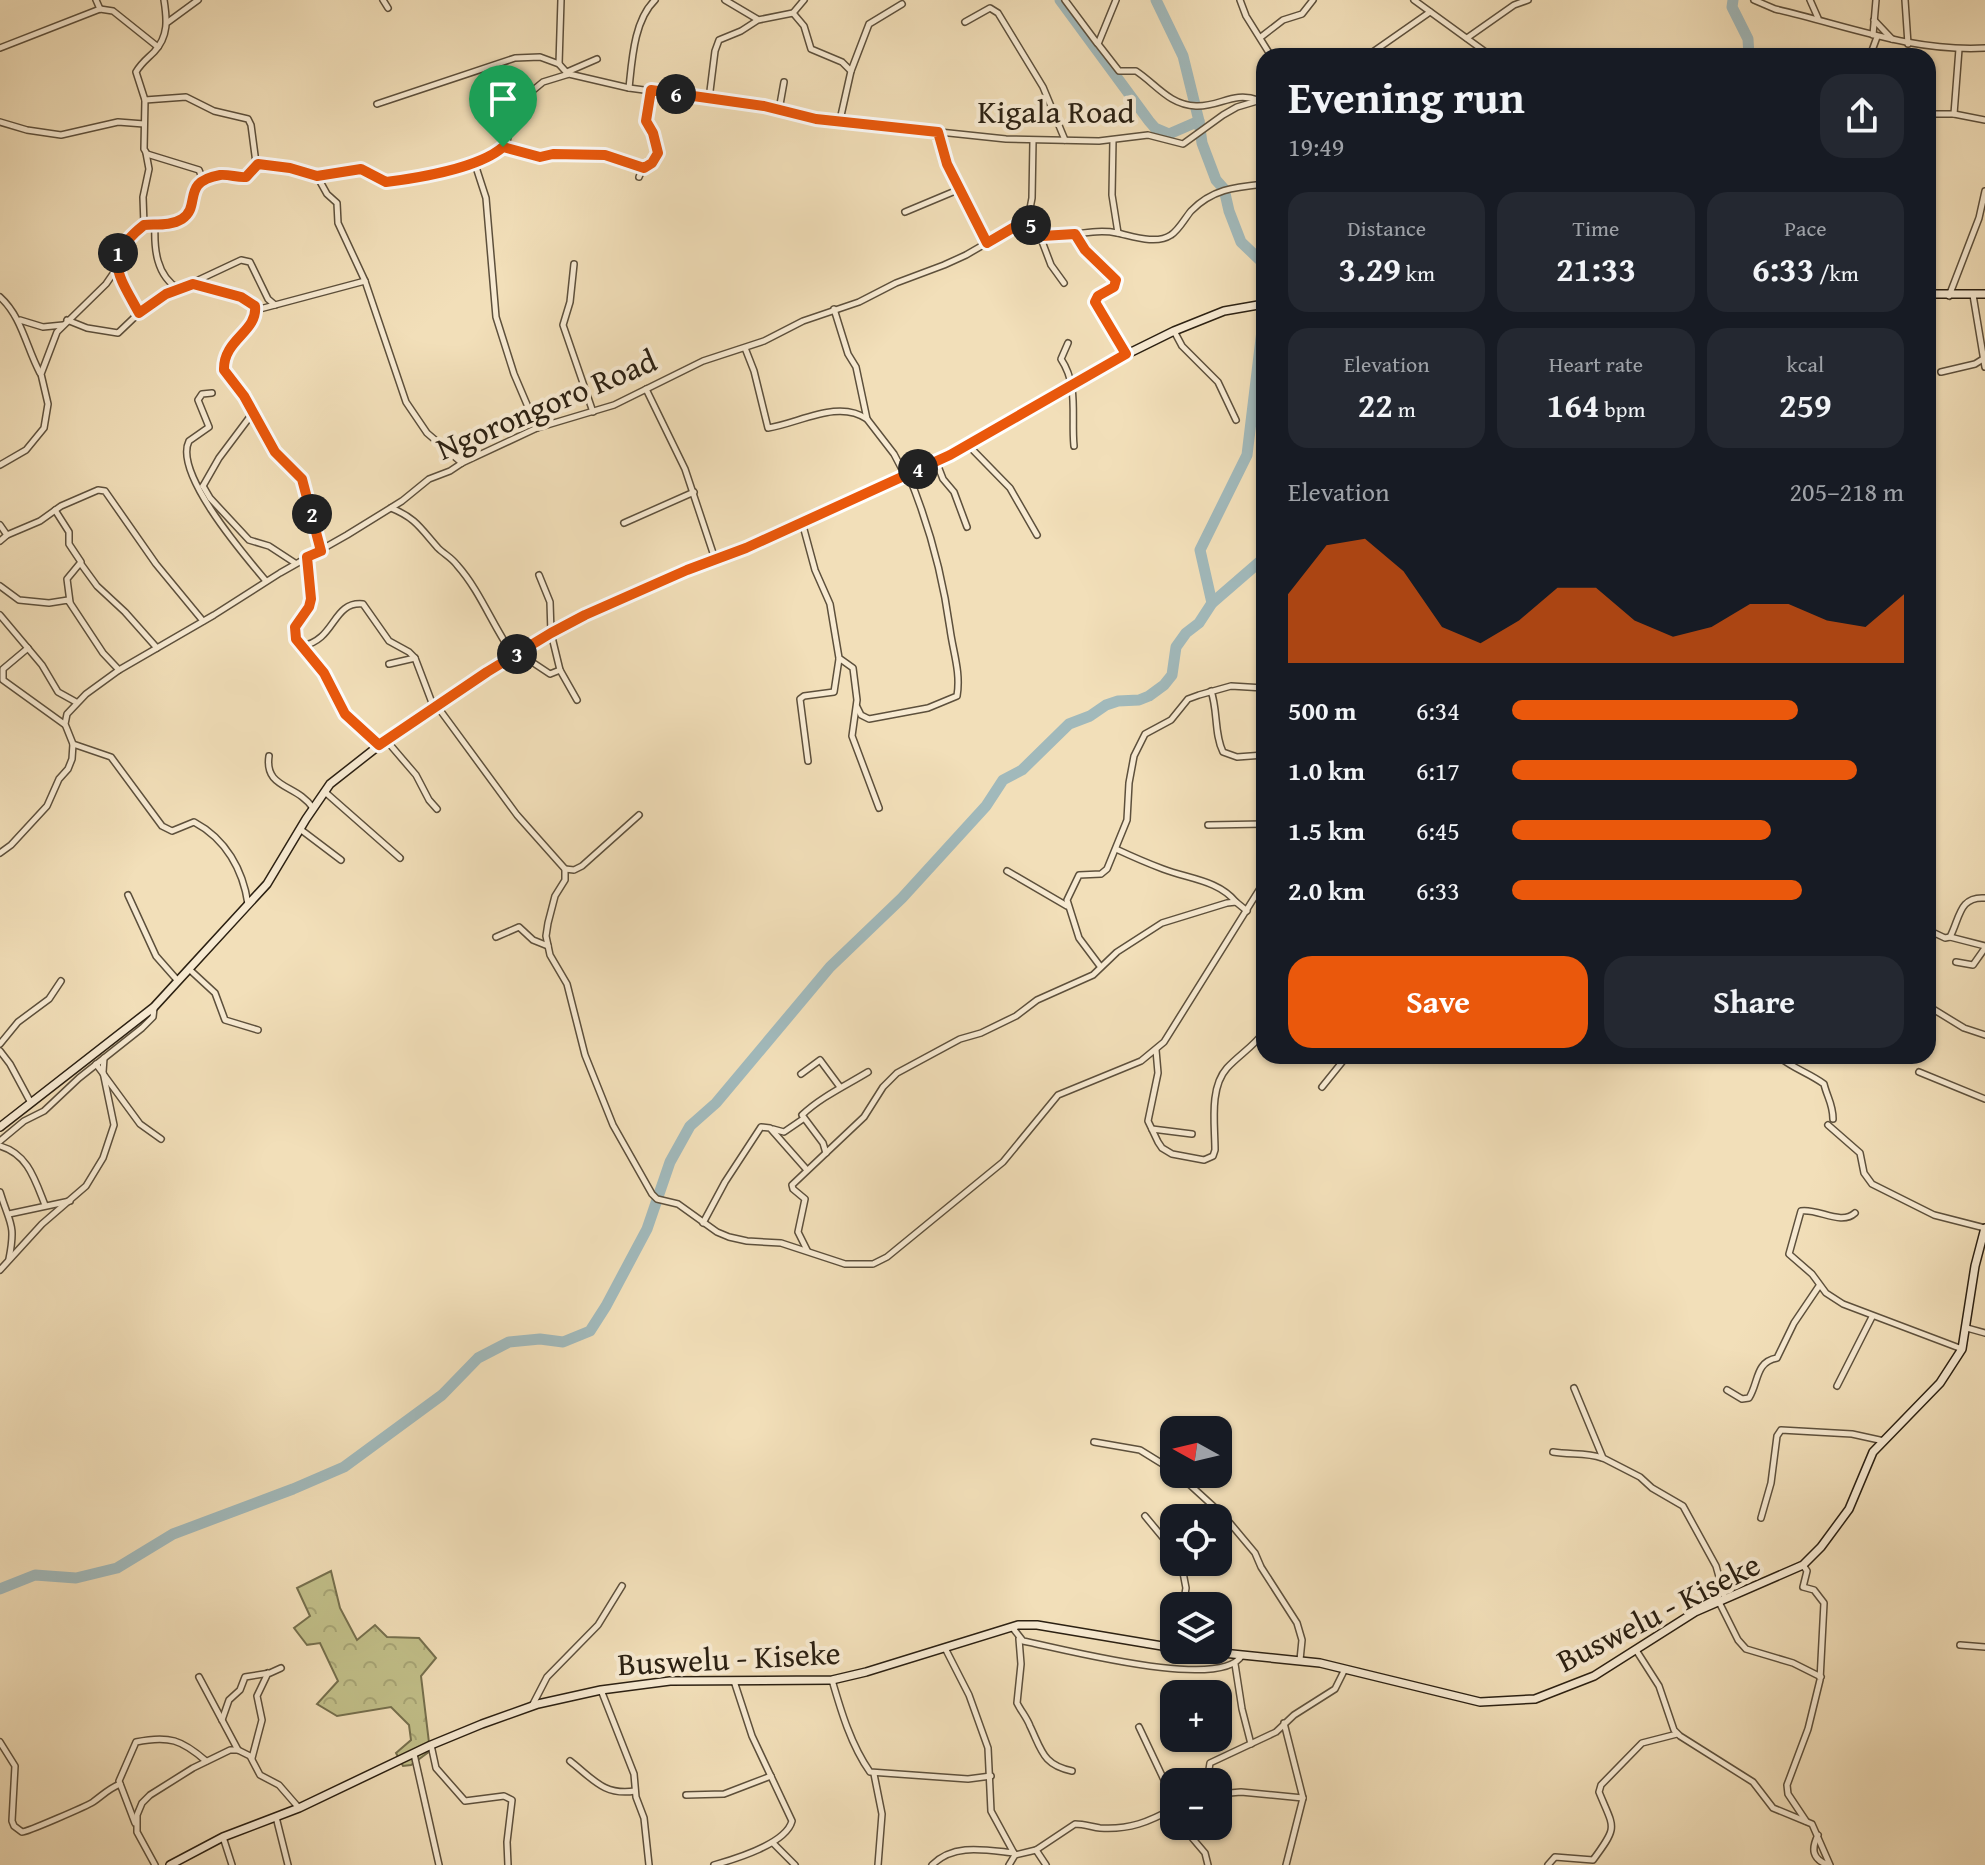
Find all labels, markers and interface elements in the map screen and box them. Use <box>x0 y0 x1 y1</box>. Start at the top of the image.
pin <box>469 65 537 147</box>
text: Evening run <box>1288 65 1525 129</box>
pin: 6 <box>656 74 696 114</box>
button: share <box>1820 74 1904 158</box>
icon: arrive <box>481 77 525 121</box>
text: 6 <box>670 78 682 110</box>
street label: Kigala Road <box>977 88 1135 135</box>
text: 19:49 <box>1288 127 1344 166</box>
pin: 5 <box>1011 205 1051 245</box>
text: 5 <box>1025 209 1037 241</box>
text: Distance <box>1347 212 1426 244</box>
text: Time <box>1573 212 1619 244</box>
text: Pace <box>1784 212 1826 244</box>
pin: 1 <box>98 233 138 273</box>
text: 1 <box>112 237 124 269</box>
text: 3.29 <box>1338 244 1401 293</box>
text: 21:33 <box>1556 244 1636 293</box>
text: 6:33 <box>1752 244 1814 293</box>
text: km <box>1401 257 1435 289</box>
text: /km <box>1814 257 1859 289</box>
street label: Ngorongoro Road <box>428 336 664 472</box>
text: Elevation <box>1344 348 1430 380</box>
text: Heart rate <box>1549 348 1643 380</box>
text: kcal <box>1787 348 1824 380</box>
text: 22 <box>1358 380 1393 429</box>
text: 164 <box>1547 380 1599 429</box>
text: 259 <box>1779 380 1832 429</box>
text: m <box>1393 393 1416 425</box>
text: bpm <box>1599 393 1645 425</box>
pin: 4 <box>898 449 938 489</box>
text: 4 <box>912 453 924 485</box>
text: Elevation <box>1288 472 1390 511</box>
text: 205–218 m <box>1790 472 1904 511</box>
pin: 2 <box>292 494 332 534</box>
text: 2 <box>306 498 318 530</box>
pin: 3 <box>497 634 537 674</box>
text: 3 <box>511 638 523 670</box>
text: 500 m <box>1288 691 1356 730</box>
text: 6:34 <box>1416 691 1460 730</box>
text: 1.0 km <box>1288 751 1365 790</box>
text: 6:17 <box>1416 751 1460 790</box>
text: 1.5 km <box>1288 811 1365 850</box>
text: 6:45 <box>1416 811 1460 850</box>
text: 2.0 km <box>1288 871 1365 910</box>
text: 6:33 <box>1416 871 1460 910</box>
button: Save <box>1288 956 1588 1048</box>
button: Share <box>1604 956 1904 1048</box>
north arrow <box>1160 1416 1232 1488</box>
map controls <box>1160 1416 1232 1840</box>
button: locate <box>1160 1504 1232 1576</box>
street label: Buswelu - Kiseke <box>1548 1540 1768 1684</box>
button: layers <box>1160 1592 1232 1664</box>
street label: Buswelu - Kiseke <box>616 1629 842 1687</box>
button: + <box>1160 1680 1232 1752</box>
button: − <box>1160 1768 1232 1840</box>

